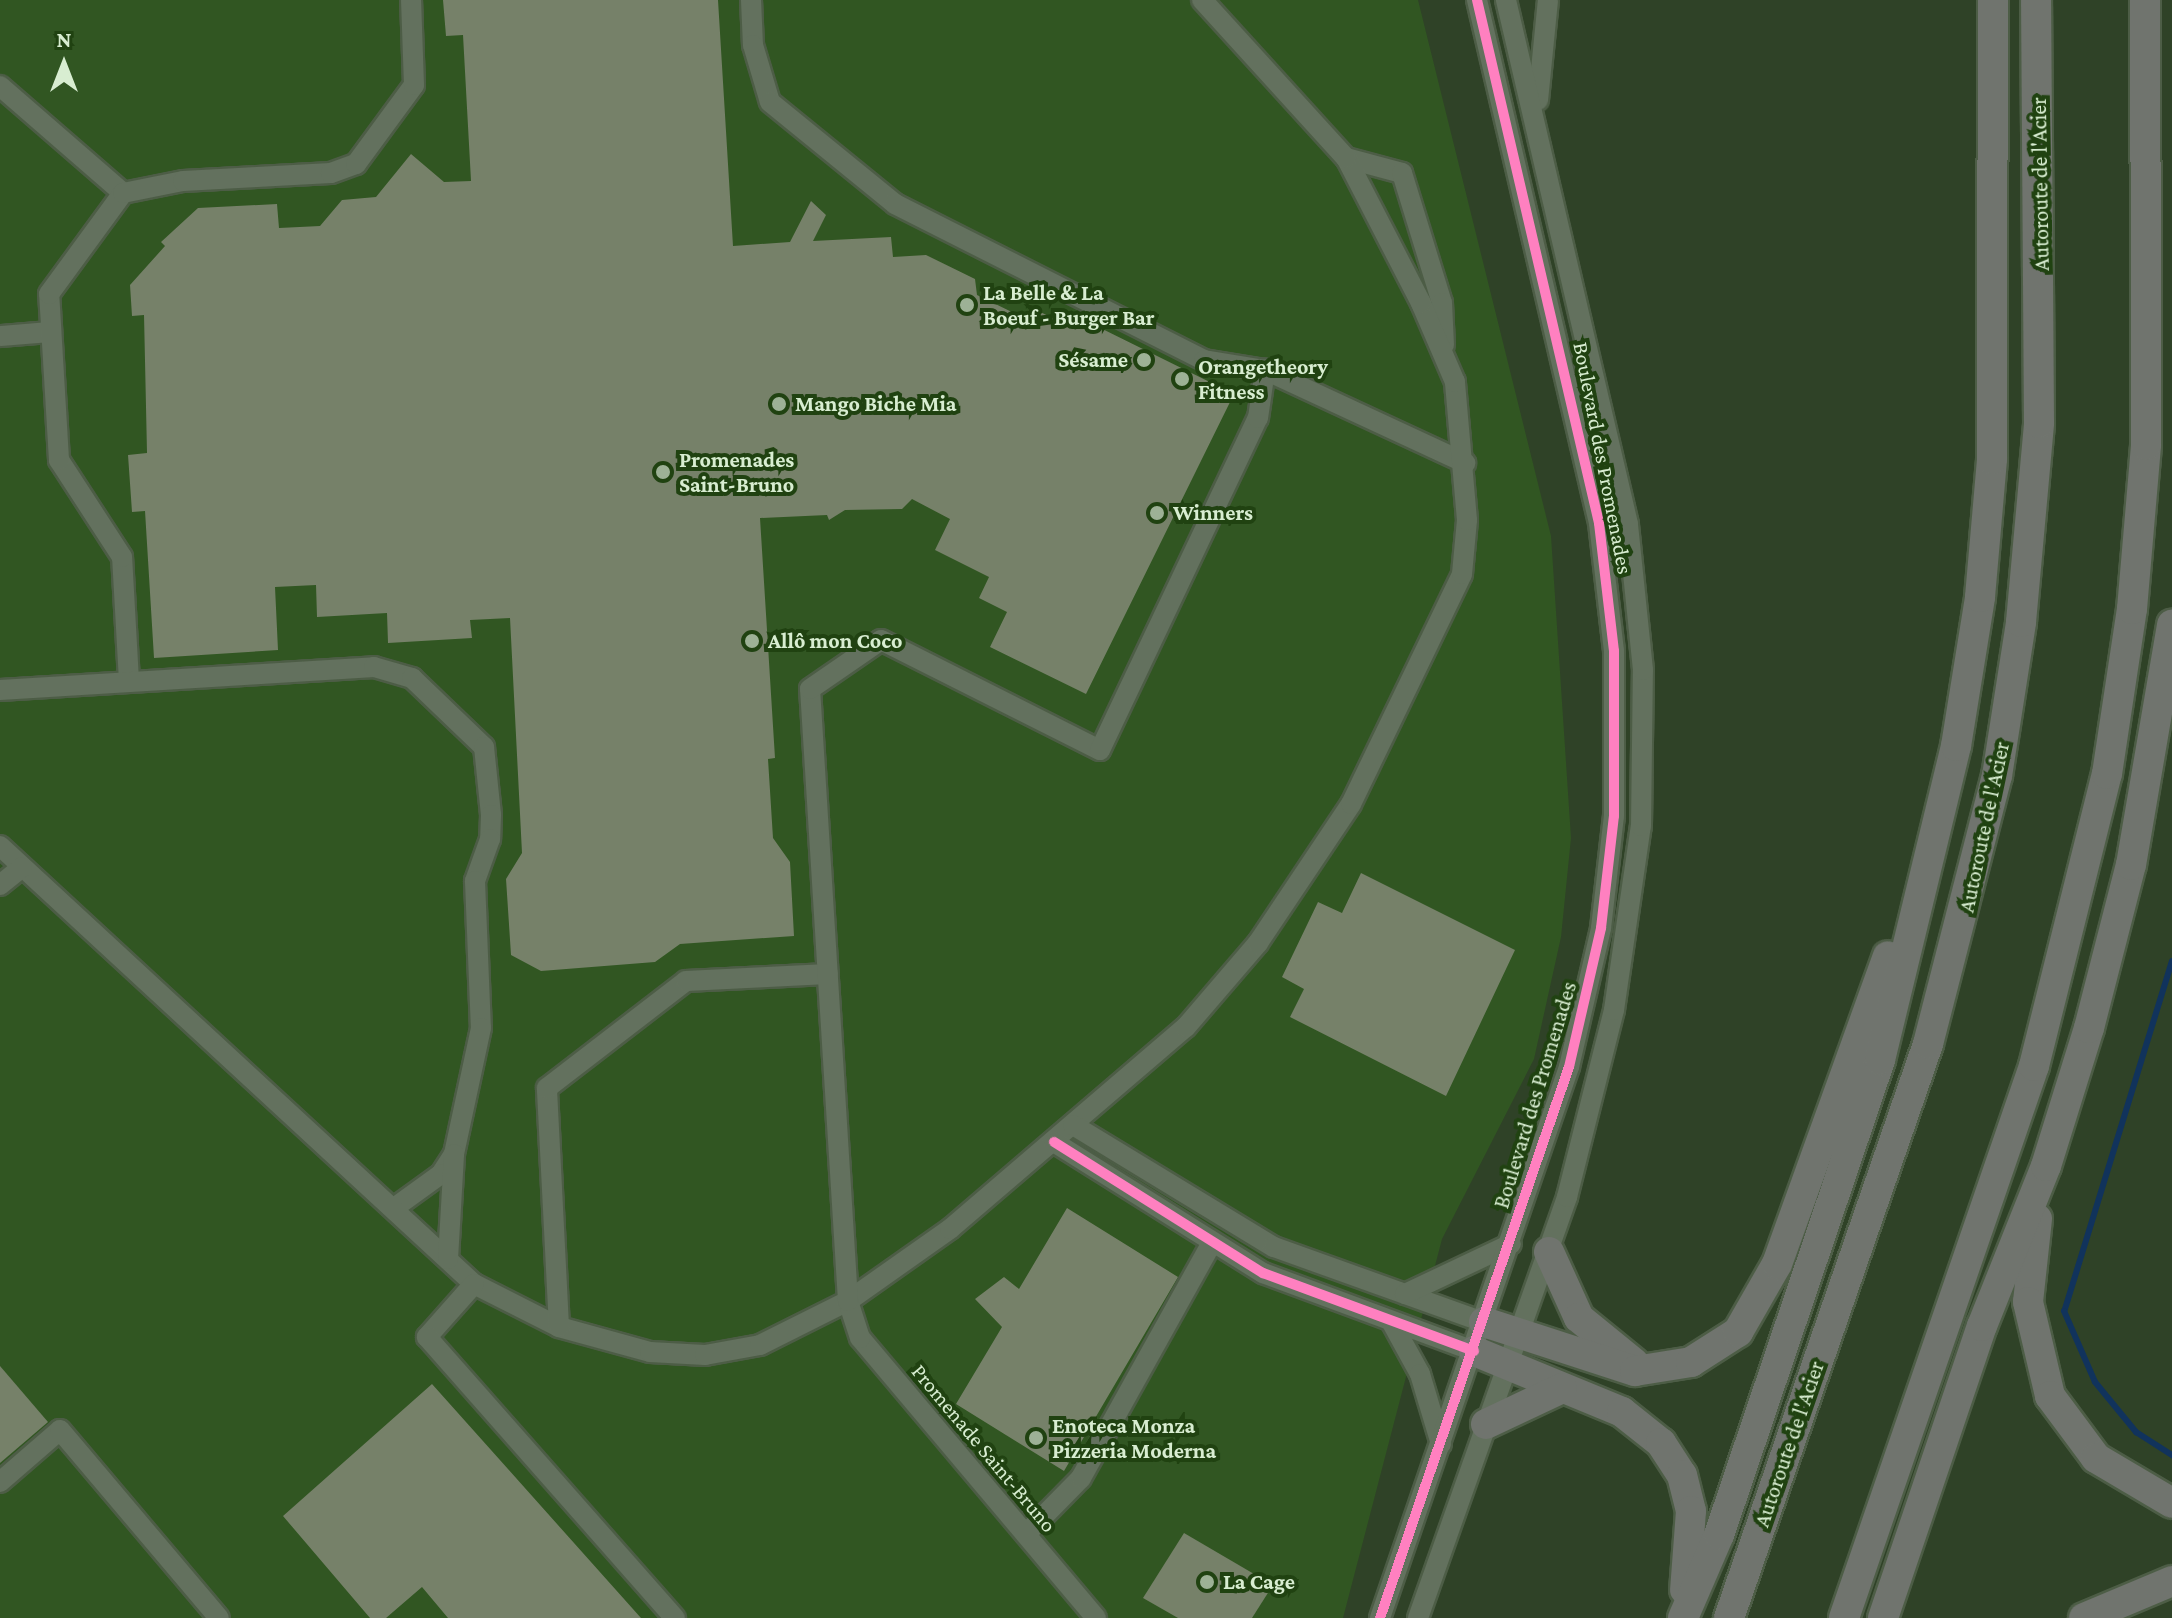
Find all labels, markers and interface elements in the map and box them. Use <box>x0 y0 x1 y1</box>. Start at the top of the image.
north arrow <box>24 24 104 104</box>
text: N <box>57 27 72 52</box>
street label: Autoroute de l'Acier <box>2025 97 2055 271</box>
place label: La Belle & La Boeuf - Burger Bar <box>983 279 1155 330</box>
marker: La Belle & La Boeuf - Burger Bar <box>958 296 976 314</box>
street label: Boulevard des Promenades <box>1568 340 1638 576</box>
place label: Sésame <box>1058 347 1128 373</box>
marker: Sésame <box>1135 351 1153 369</box>
place label: Orangetheory Fitness <box>1198 353 1328 404</box>
marker: Orangetheory Fitness <box>1173 370 1191 388</box>
place label: Mango Biche Mia <box>795 391 957 417</box>
marker: Mango Biche Mia <box>770 395 788 413</box>
place label: Promenades Saint-Bruno <box>679 446 794 498</box>
marker: Promenades Saint-Bruno <box>654 463 672 481</box>
place label: Winners <box>1173 500 1253 526</box>
marker: Winners <box>1148 504 1166 522</box>
place label: Allô mon Coco <box>768 628 902 654</box>
marker: Allô mon Coco <box>743 632 761 650</box>
street label: Autoroute de l'Acier <box>1953 739 2015 915</box>
street label: Boulevard des Promenades <box>1488 978 1582 1212</box>
street label: Autoroute de l'Acier <box>1748 1358 1830 1530</box>
street label: Promenade Saint-Bruno <box>906 1359 1062 1537</box>
place label: Enoteca Monza Pizzeria Moderna <box>1052 1412 1216 1464</box>
marker: Enoteca Monza Pizzeria Moderna <box>1027 1429 1045 1447</box>
place label: La Cage <box>1223 1569 1295 1595</box>
marker: La Cage <box>1198 1573 1216 1591</box>

